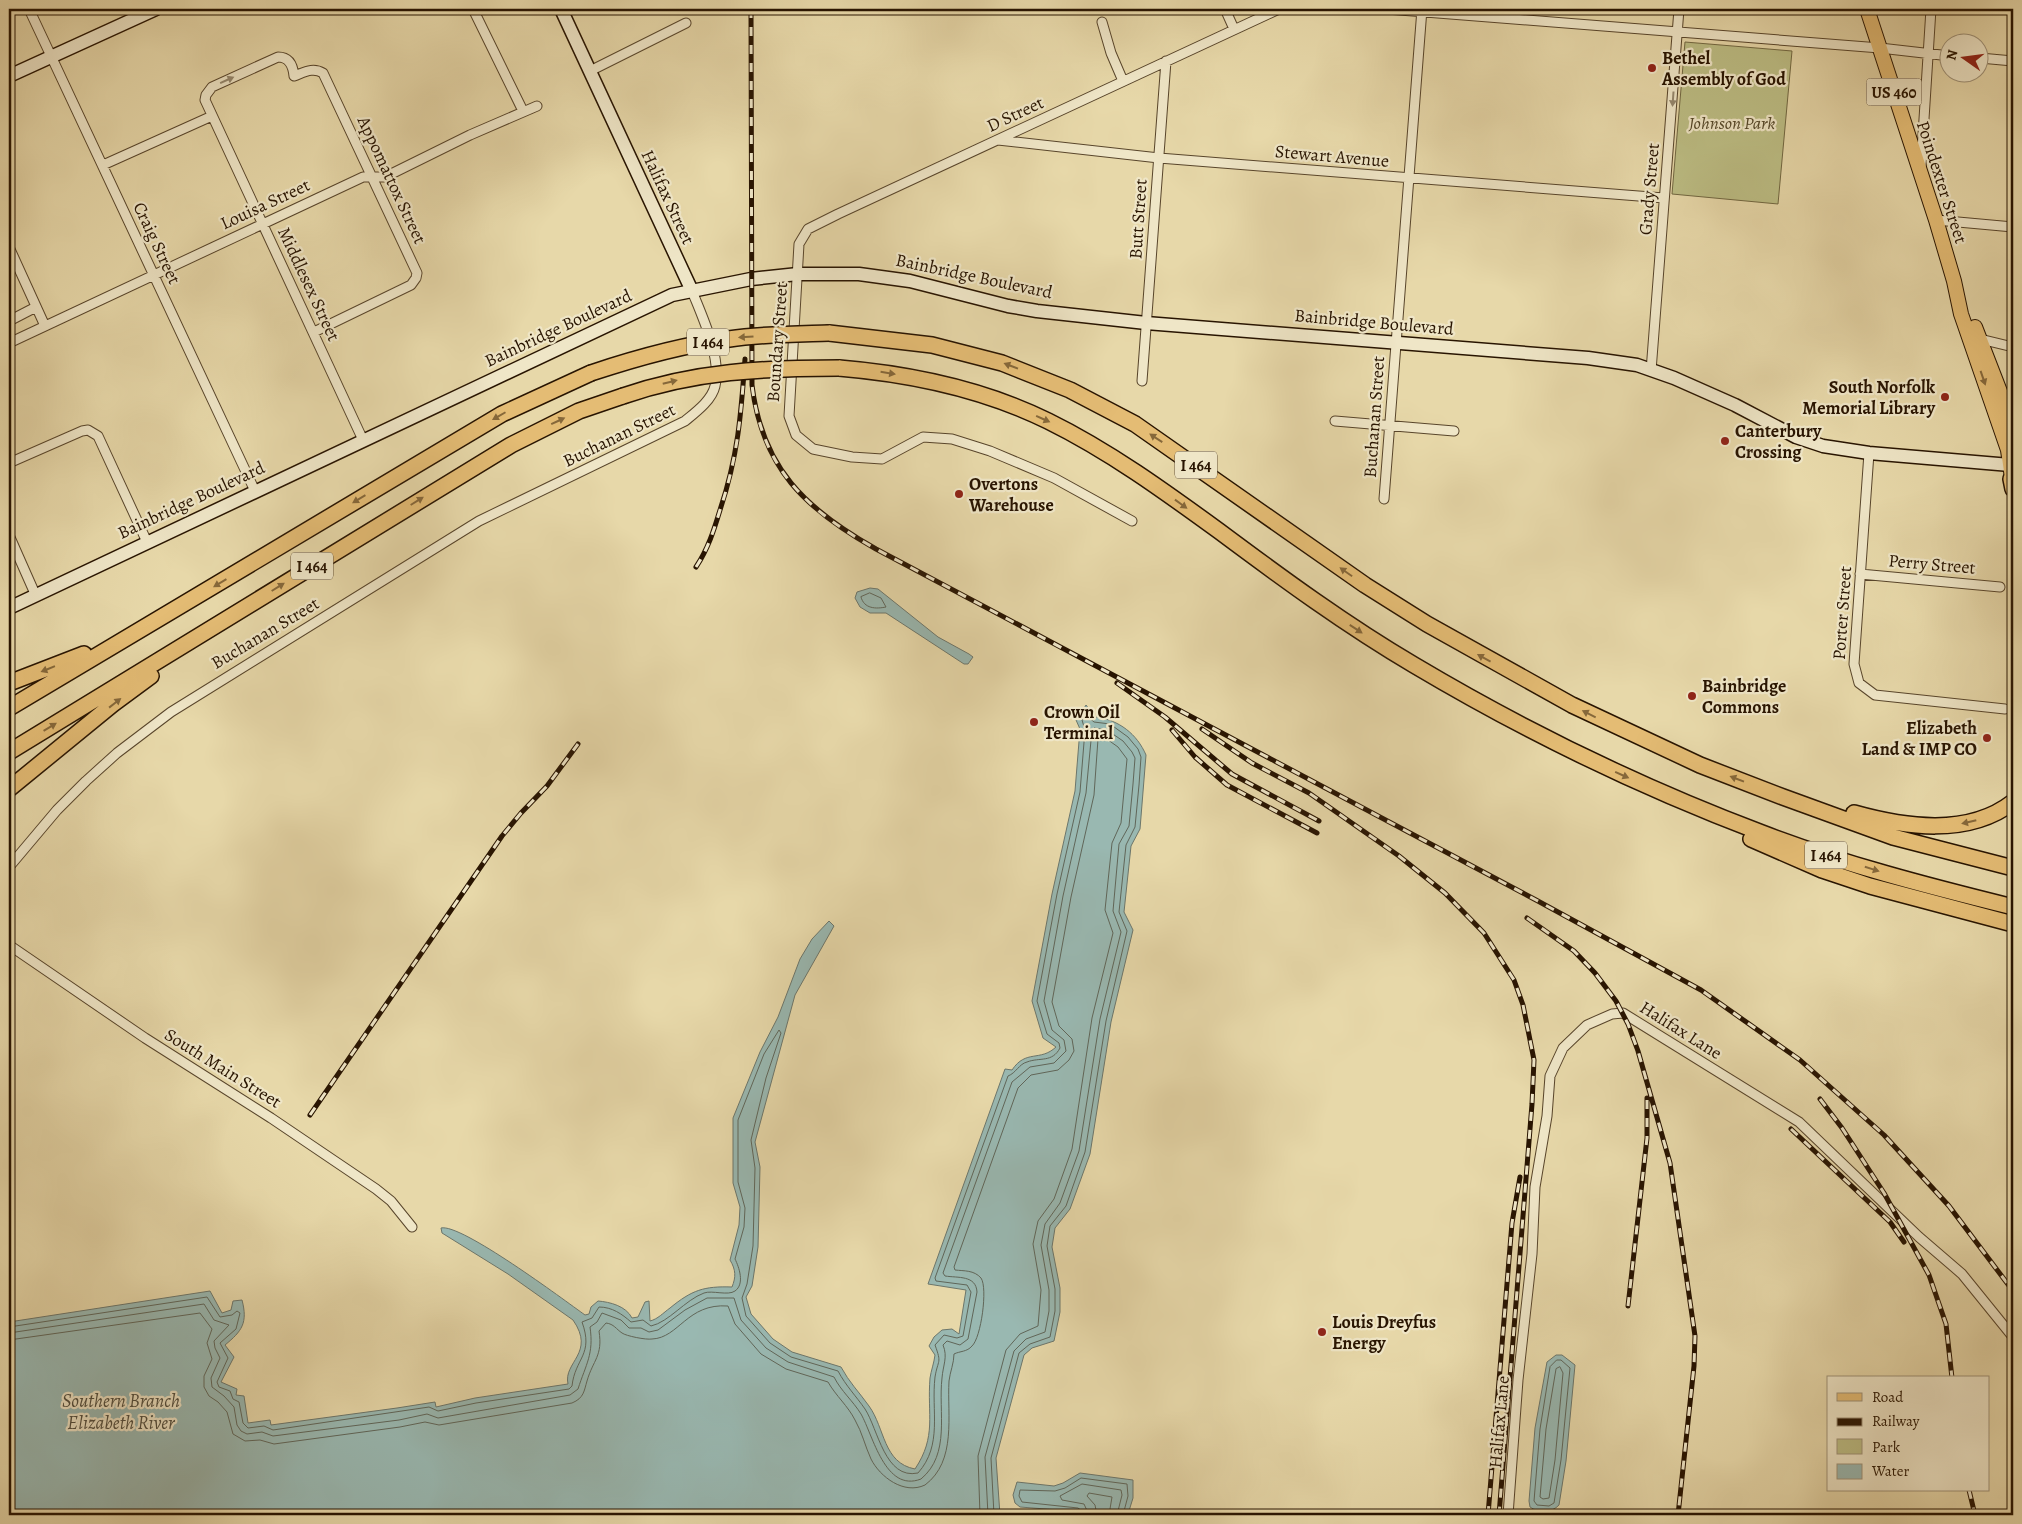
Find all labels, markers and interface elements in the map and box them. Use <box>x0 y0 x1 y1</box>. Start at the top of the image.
north arrow <box>1940 32 1990 82</box>
place label: Bethel Assembly of God <box>1661 46 1786 91</box>
text: N <box>1941 48 1962 62</box>
marker: Bethel Assembly of God <box>1646 62 1658 74</box>
one-way arrow <box>220 76 234 84</box>
road number: US 460 <box>1866 78 1922 105</box>
street label: D Street <box>983 90 1048 138</box>
one-way arrow <box>1668 91 1676 107</box>
street label: Appomattox Street <box>351 111 432 248</box>
park label: Johnson Park <box>1688 111 1775 135</box>
street label: Poindexter Street <box>1911 118 1973 246</box>
street label: Stewart Avenue <box>1274 139 1390 173</box>
street label: Grady Street <box>1633 142 1665 236</box>
street label: Halifax Street <box>636 146 700 248</box>
street label: Louisa Street <box>216 173 314 235</box>
street label: Butt Street <box>1123 178 1153 260</box>
street label: Craig Street <box>128 198 186 288</box>
street label: Middlesex Street <box>272 223 346 345</box>
street label: Bainbridge Boulevard <box>893 248 1055 304</box>
street label: Boundary Street <box>761 281 793 403</box>
street label: Bainbridge Boulevard <box>481 283 636 373</box>
street label: Bainbridge Boulevard <box>1293 303 1455 341</box>
road number: I 464 <box>687 328 729 356</box>
one-way arrow <box>737 334 753 342</box>
street label: Buchanan Street <box>1358 355 1390 479</box>
one-way arrow <box>1004 362 1018 370</box>
one-way arrow <box>880 370 896 378</box>
one-way arrow <box>1979 371 1987 386</box>
place label: South Norfolk Memorial Library <box>1802 375 1936 420</box>
one-way arrow <box>662 378 677 386</box>
marker: South Norfolk Memorial Library <box>1939 391 1951 403</box>
street label: Buchanan Street <box>559 397 679 473</box>
one-way arrow <box>492 412 506 421</box>
one-way arrow <box>1036 416 1050 424</box>
one-way arrow <box>551 417 565 425</box>
place label: Canterbury Crossing <box>1735 419 1822 464</box>
one-way arrow <box>1149 433 1163 443</box>
marker: Canterbury Crossing <box>1719 435 1731 447</box>
road number: I 464 <box>1175 452 1217 478</box>
street label: Bainbridge Boulevard <box>114 455 269 545</box>
place label: Overtons Warehouse <box>968 472 1054 517</box>
marker: Overtons Warehouse <box>953 488 965 500</box>
one-way arrow <box>353 495 366 504</box>
one-way arrow <box>410 497 423 506</box>
one-way arrow <box>1174 499 1188 509</box>
street label: Perry Street <box>1888 548 1976 580</box>
road number: I 464 <box>291 552 333 580</box>
street label: Porter Street <box>1827 565 1857 661</box>
one-way arrow <box>1340 567 1353 577</box>
one-way arrow <box>213 578 226 587</box>
one-way arrow <box>272 582 285 591</box>
street label: Buchanan Street <box>207 591 324 675</box>
one-way arrow <box>1350 624 1363 634</box>
one-way arrow <box>1477 654 1491 662</box>
one-way arrow <box>41 666 55 674</box>
place label: Bainbridge Commons <box>1702 674 1786 719</box>
marker: Bainbridge Commons <box>1686 690 1698 702</box>
one-way arrow <box>108 697 121 708</box>
place label: Crown Oil Terminal <box>1044 700 1120 745</box>
one-way arrow <box>1582 709 1596 717</box>
marker: Crown Oil Terminal <box>1028 716 1040 728</box>
place label: Elizabeth Land & IMP CO <box>1861 716 1977 761</box>
one-way arrow <box>44 722 57 731</box>
marker: Elizabeth Land & IMP CO <box>1981 732 1993 744</box>
one-way arrow <box>1615 772 1629 780</box>
one-way arrow <box>1730 775 1744 783</box>
one-way arrow <box>1962 818 1977 826</box>
road number: I 464 <box>1805 842 1847 868</box>
one-way arrow <box>1864 866 1879 873</box>
street label: Halifax Lane <box>1635 995 1727 1065</box>
street label: South Main Street <box>160 1023 286 1114</box>
place label: Louis Dreyfus Energy <box>1332 1310 1436 1355</box>
marker: Louis Dreyfus Energy <box>1316 1326 1328 1338</box>
street label: Halifax Lane <box>1483 1375 1515 1469</box>
legend <box>1827 1376 1990 1492</box>
text: Road <box>1872 1387 1904 1407</box>
water label: Southern Branch Elizabeth River <box>62 1388 180 1436</box>
text: Railway <box>1872 1411 1920 1431</box>
text: Park <box>1872 1437 1901 1457</box>
text: Water <box>1871 1461 1909 1481</box>

